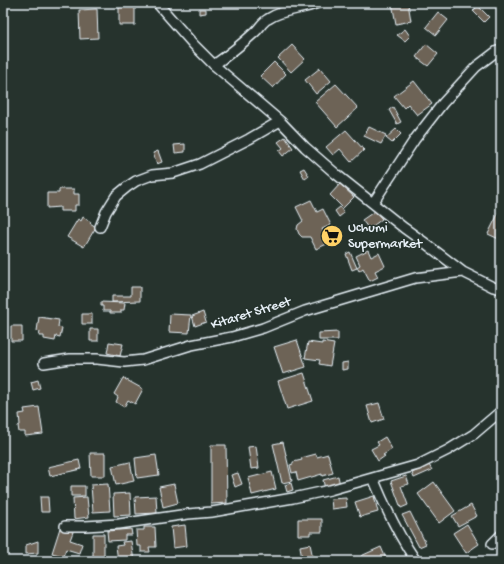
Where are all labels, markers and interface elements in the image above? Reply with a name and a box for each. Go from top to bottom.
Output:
place label: Uchumi Supermarket [348,220,423,253]
supermarket icon: Uchumi Supermarket [319,223,345,249]
street label: Kitaret Street [209,293,294,334]

